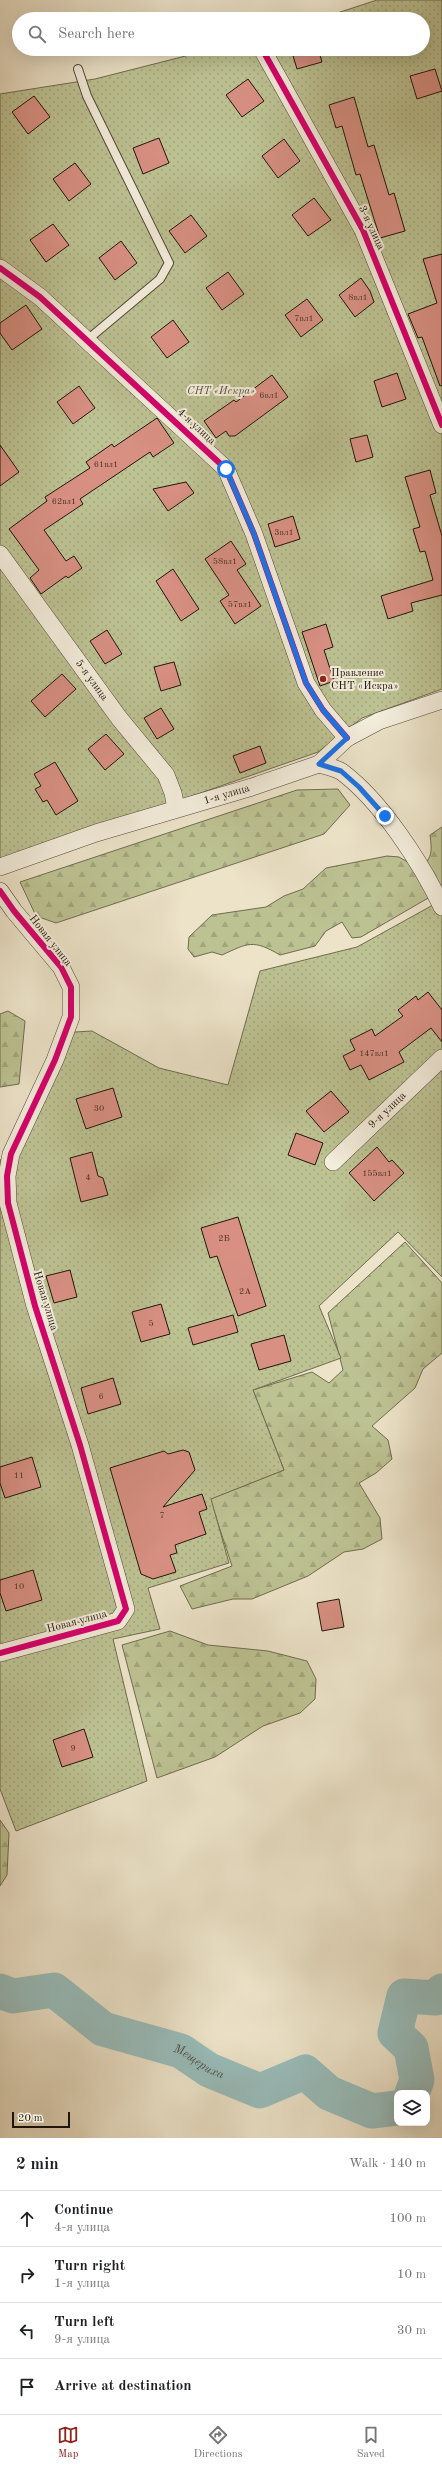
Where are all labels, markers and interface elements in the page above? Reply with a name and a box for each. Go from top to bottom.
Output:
search box [12,12,430,56]
icon: search [26,23,48,45]
text: Search here [58,27,135,42]
street label: 3-я улица [356,204,386,252]
house number: 8вл1 [348,293,368,302]
house number: 7вл1 [294,314,314,323]
park label: СНТ «Искра» [187,386,255,397]
house number: 6вл1 [259,391,279,400]
street label: 4-я улица [175,407,217,448]
house number: 61вл1 [94,460,118,469]
route start [217,460,235,478]
house number: 62вл1 [52,497,76,506]
house number: 3вл1 [274,528,294,537]
house number: 58вл1 [213,557,237,566]
house number: 57вл1 [228,600,252,609]
street label: 5-я улица [73,658,110,703]
place label: Правление СНТ «Искра» [331,668,398,692]
marker: Правление СНТ «Искра» [318,674,328,684]
street label: 1-я улица [202,782,251,806]
route end [376,807,394,825]
street label: Новая улица [27,913,74,969]
house number: 147вл1 [359,1049,389,1058]
street label: 9-я улица [366,1089,409,1131]
house number: 30 [94,1104,104,1113]
house number: 155вл1 [362,1169,392,1178]
house number: 4 [85,1173,91,1182]
house number: 2Б [218,1234,230,1243]
street label: Новая улица [31,1270,59,1333]
house number: 2А [239,1287,251,1296]
house number: 5 [148,1319,154,1328]
house number: 6 [98,1392,104,1401]
house number: 11 [14,1471,24,1480]
house number: 7 [159,1511,165,1520]
house number: 10 [14,1582,24,1591]
street label: Новая улица [46,1609,109,1635]
house number: 9 [70,1744,76,1753]
water label: Мещериха [171,2043,226,2082]
map controls [394,2090,430,2126]
button: layers [394,2090,430,2126]
scale bar [12,2110,70,2129]
text: 20 m [18,2113,43,2124]
text: 2 min [16,2156,59,2173]
text: Walk · 140 m [349,2157,426,2170]
text: Continue [54,2203,113,2218]
icon: ahead [16,2208,38,2230]
text: 100 m [389,2212,426,2225]
text: 4-я улица [54,2221,110,2234]
text: Turn right [54,2259,125,2274]
icon: right [16,2264,38,2286]
text: 10 m [397,2268,426,2281]
text: 1-я улица [54,2277,110,2290]
text: Turn left [54,2315,114,2330]
icon: left [16,2320,38,2342]
text: 30 m [397,2324,426,2337]
text: 9-я улица [54,2333,110,2346]
icon: arrive [16,2376,38,2398]
text: Arrive at destination [54,2379,192,2394]
tab: Map [57,2424,79,2462]
tab: Directions [194,2424,242,2462]
tab: Saved [357,2424,385,2462]

